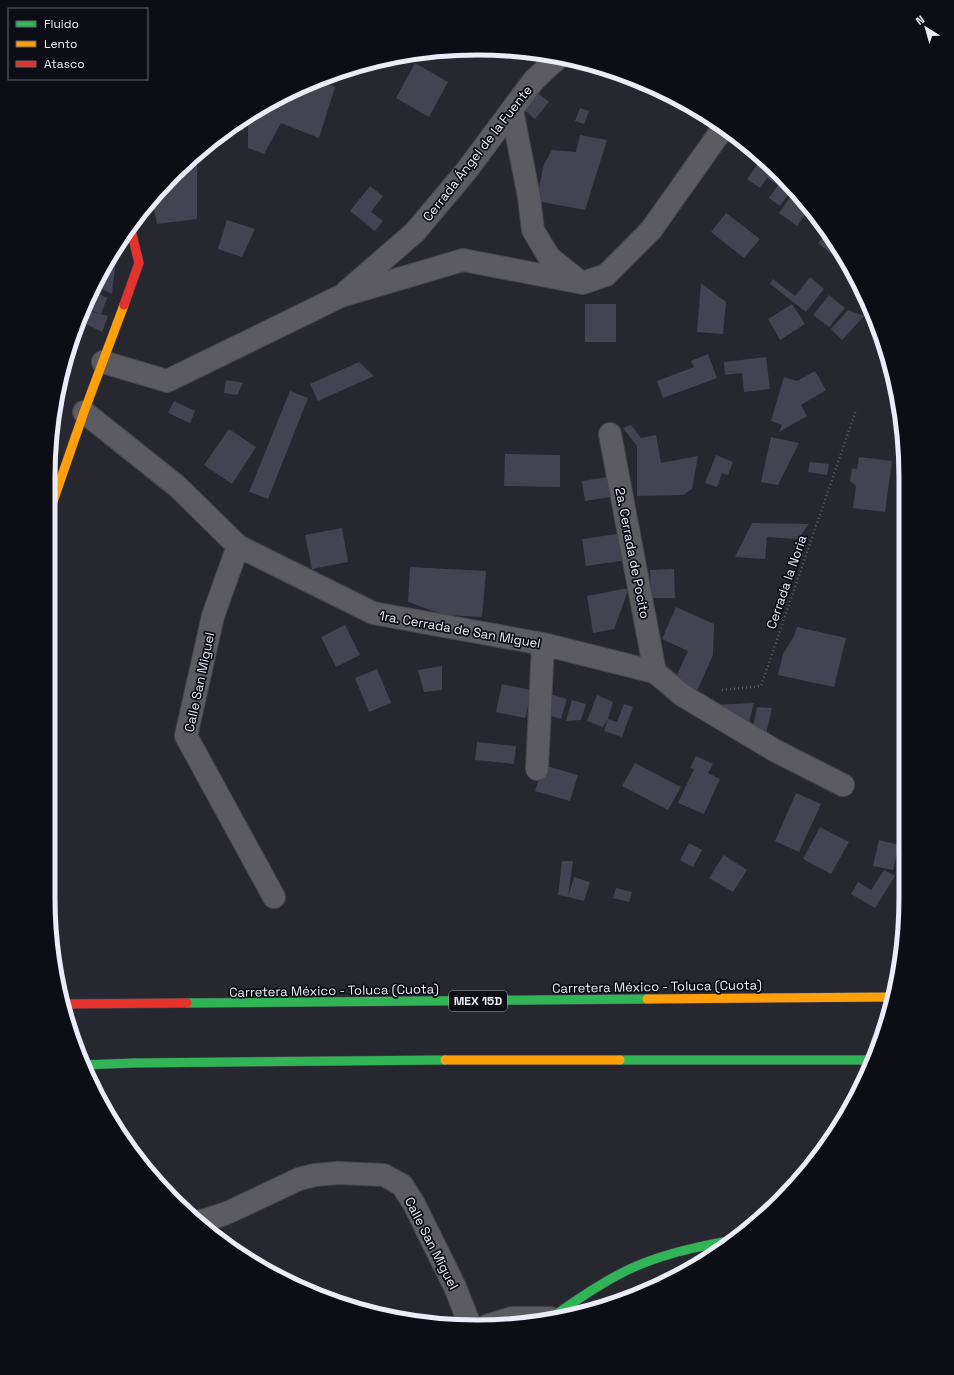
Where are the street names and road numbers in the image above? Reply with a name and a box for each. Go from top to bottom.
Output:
street label: Cerrada Ángel de la Fuente [419,82,536,225]
street label: 2a. Cerrada de Pocito [611,486,654,620]
street label: Cerrada la Noria [762,532,811,631]
street label: 1ra. Cerrada de San Miguel [378,607,542,652]
street label: Calle San Miguel [181,631,218,734]
street label: Carretera México - Toluca (Cuota) [552,976,762,997]
street label: Carretera México - Toluca (Cuota) [229,980,439,1001]
road number: MEX 15D [449,991,507,1011]
street label: Calle San Miguel [401,1194,462,1292]

